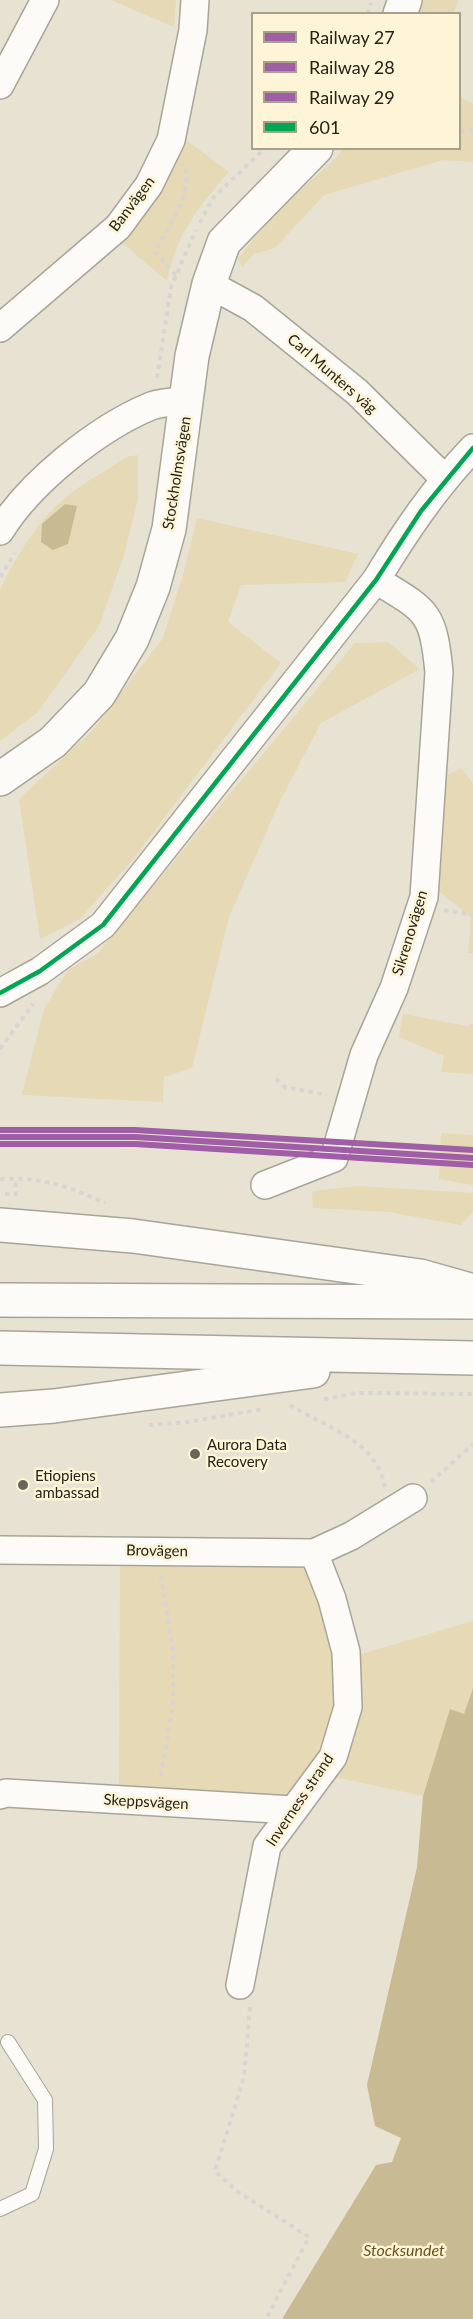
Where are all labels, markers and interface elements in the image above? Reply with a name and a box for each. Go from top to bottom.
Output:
legend [251,12,461,150]
text: Railway 27 [309,26,395,48]
text: Railway 28 [309,56,395,78]
text: Railway 29 [309,86,395,108]
text: 601 [309,116,340,138]
street label: Banvägen [105,173,159,235]
street label: Carl Munters väg [284,330,380,418]
street label: Stockholmsvägen [159,415,195,531]
street label: Sikrenovägen [389,888,431,978]
place label: Aurora Data Recovery [207,1436,287,1471]
marker: Aurora Data Recovery [188,1447,202,1461]
place label: Etiopiens ambassad [35,1467,99,1502]
marker: Etiopiens ambassad [16,1478,30,1492]
street label: Brovägen [126,1541,188,1561]
street label: Inverness strand [262,1750,338,1850]
street label: Skeppsvägen [103,1791,189,1813]
water label: Stocksundet [363,2241,445,2261]

